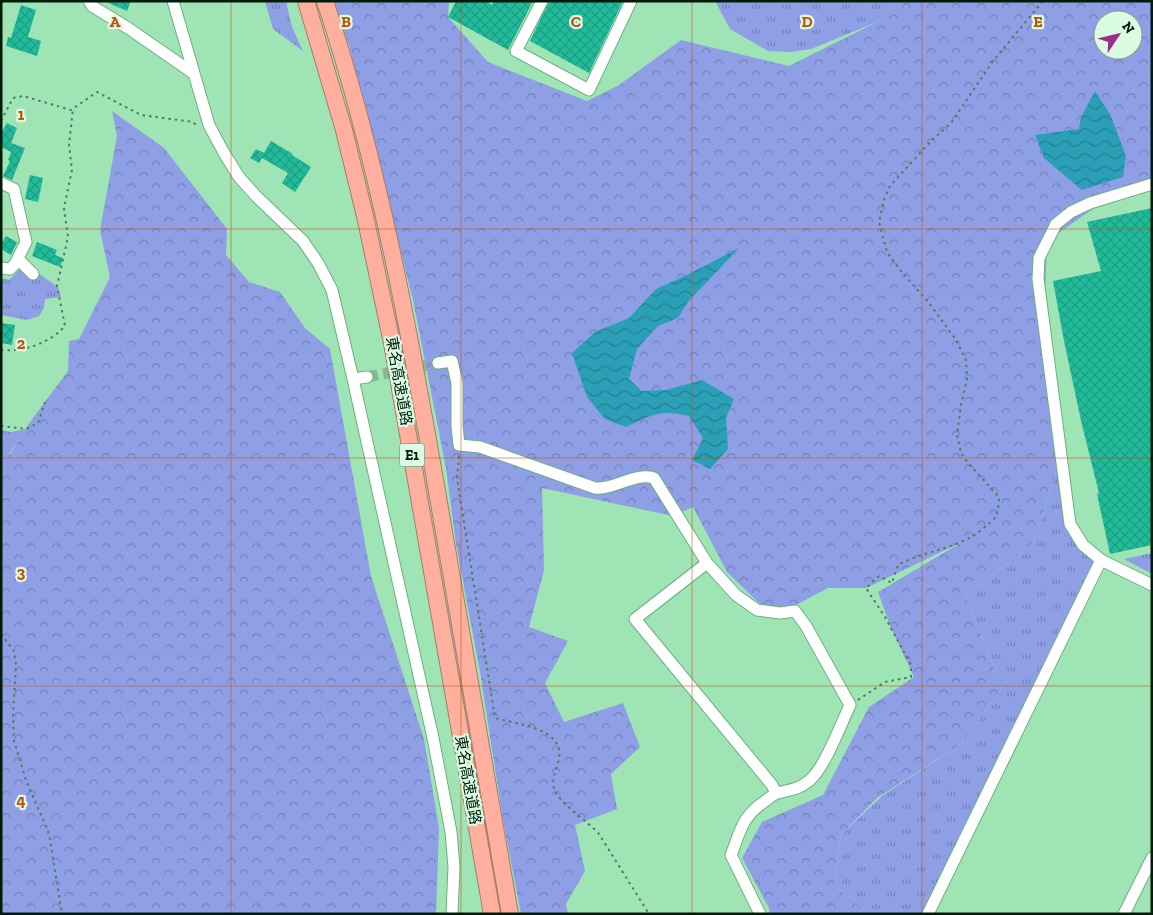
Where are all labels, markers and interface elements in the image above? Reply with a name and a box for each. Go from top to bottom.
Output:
north arrow [1093,10,1143,60]
text: A [110,12,121,31]
text: B [341,12,351,31]
text: C [571,12,581,31]
text: D [801,12,813,31]
text: E [1033,12,1043,31]
text: N [1118,19,1138,37]
text: 1 [18,105,25,124]
text: 2 [17,334,26,353]
street label: 東名高速道路 [382,335,416,427]
road number: E1 [400,444,424,466]
text: 3 [17,563,26,582]
street label: 東名高速道路 [451,734,485,826]
text: 4 [16,791,26,810]

